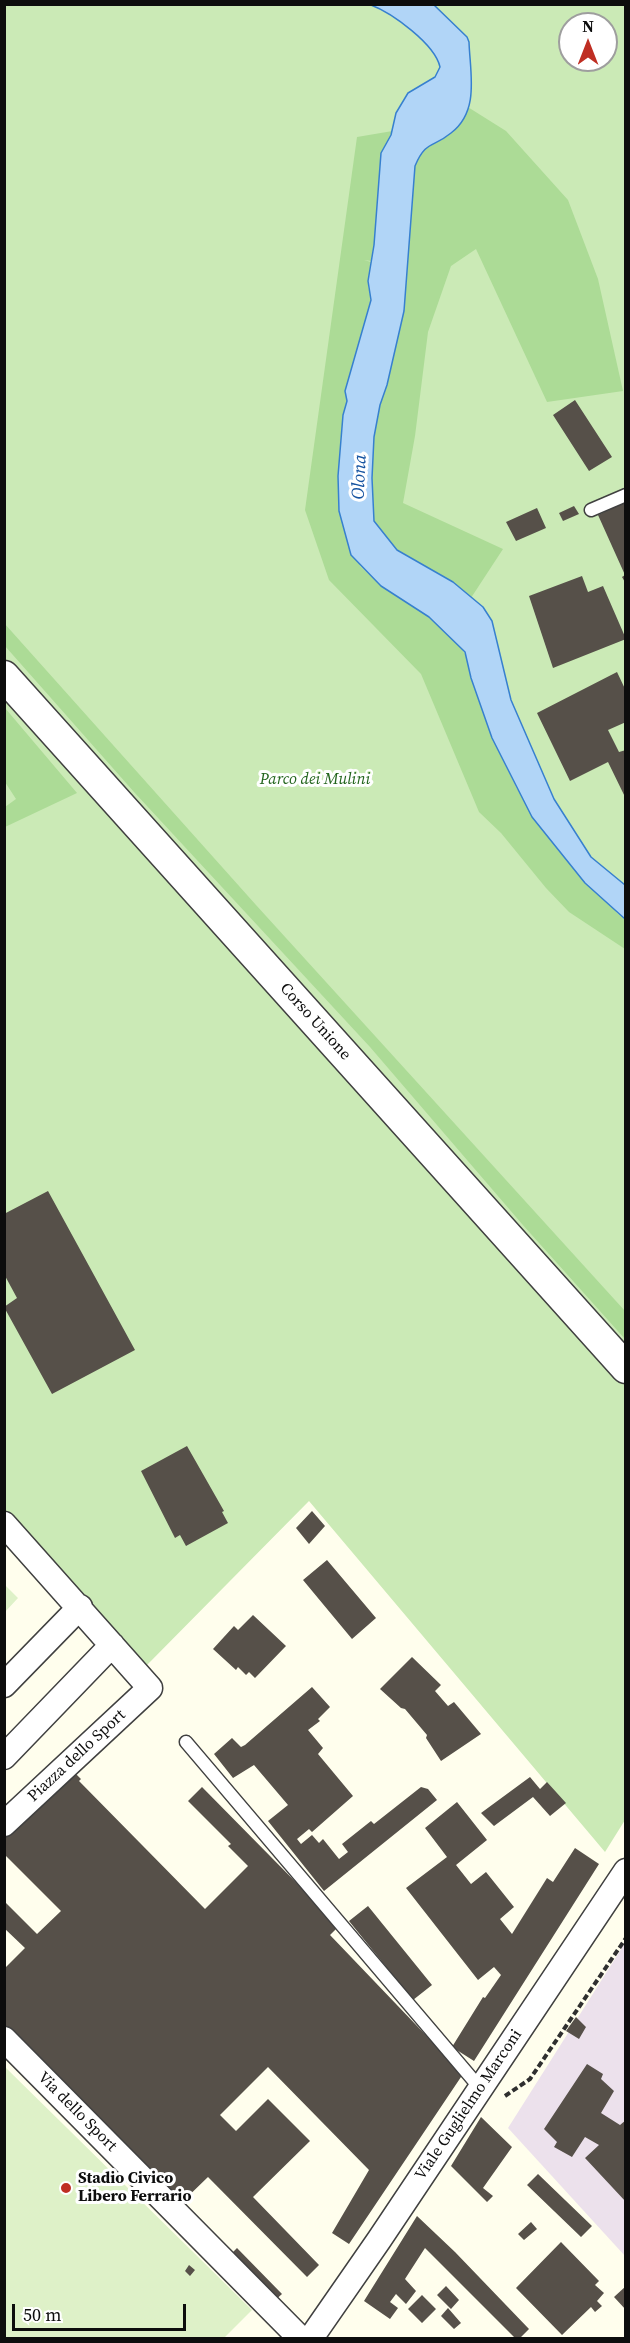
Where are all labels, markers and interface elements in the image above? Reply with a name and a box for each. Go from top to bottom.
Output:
north arrow [558,12,618,72]
text: N [582,15,594,37]
water label: Olona [348,454,372,500]
park label: Parco dei Mulini [260,770,370,790]
street label: Corso Unione [275,979,355,1065]
street label: Piazza dello Sport [24,1706,130,1806]
street label: Viale Guglielmo Marconi [412,2026,526,2184]
street label: Via dello Sport [33,2068,121,2156]
place label: Stadio Civico Libero Ferrario [78,2169,191,2207]
marker: Stadio Civico Libero Ferrario [59,2181,73,2195]
scale bar [15,2292,189,2330]
text: 50 m [23,2302,61,2327]

